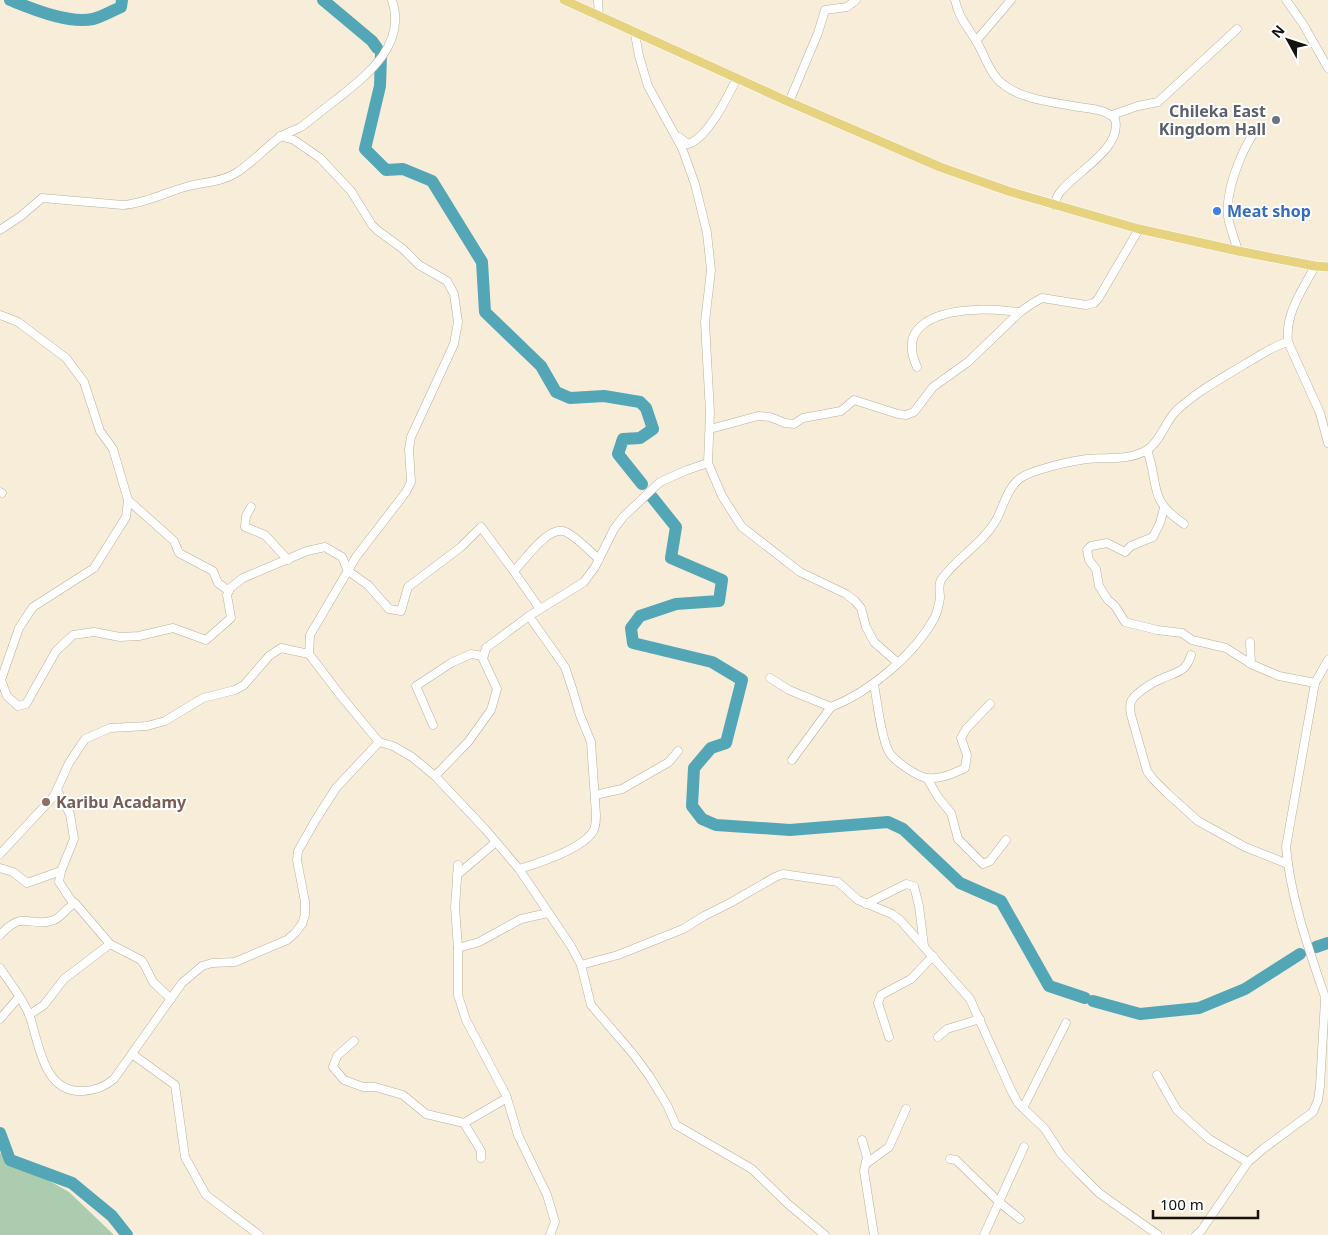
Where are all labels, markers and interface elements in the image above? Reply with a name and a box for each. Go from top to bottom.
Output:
north arrow [1263,15,1313,65]
text: N [1267,21,1289,42]
place label: Chileka East Kingdom Hall [1159,100,1266,140]
marker: Chileka East Kingdom Hall [1270,114,1282,126]
place label: Meat shop [1227,200,1311,222]
marker: Meat shop [1211,205,1223,217]
place label: Karibu Acadamy [56,791,187,813]
marker: Karibu Acadamy [40,796,52,808]
scale bar [1153,1188,1258,1220]
text: 100 m [1160,1194,1204,1214]

